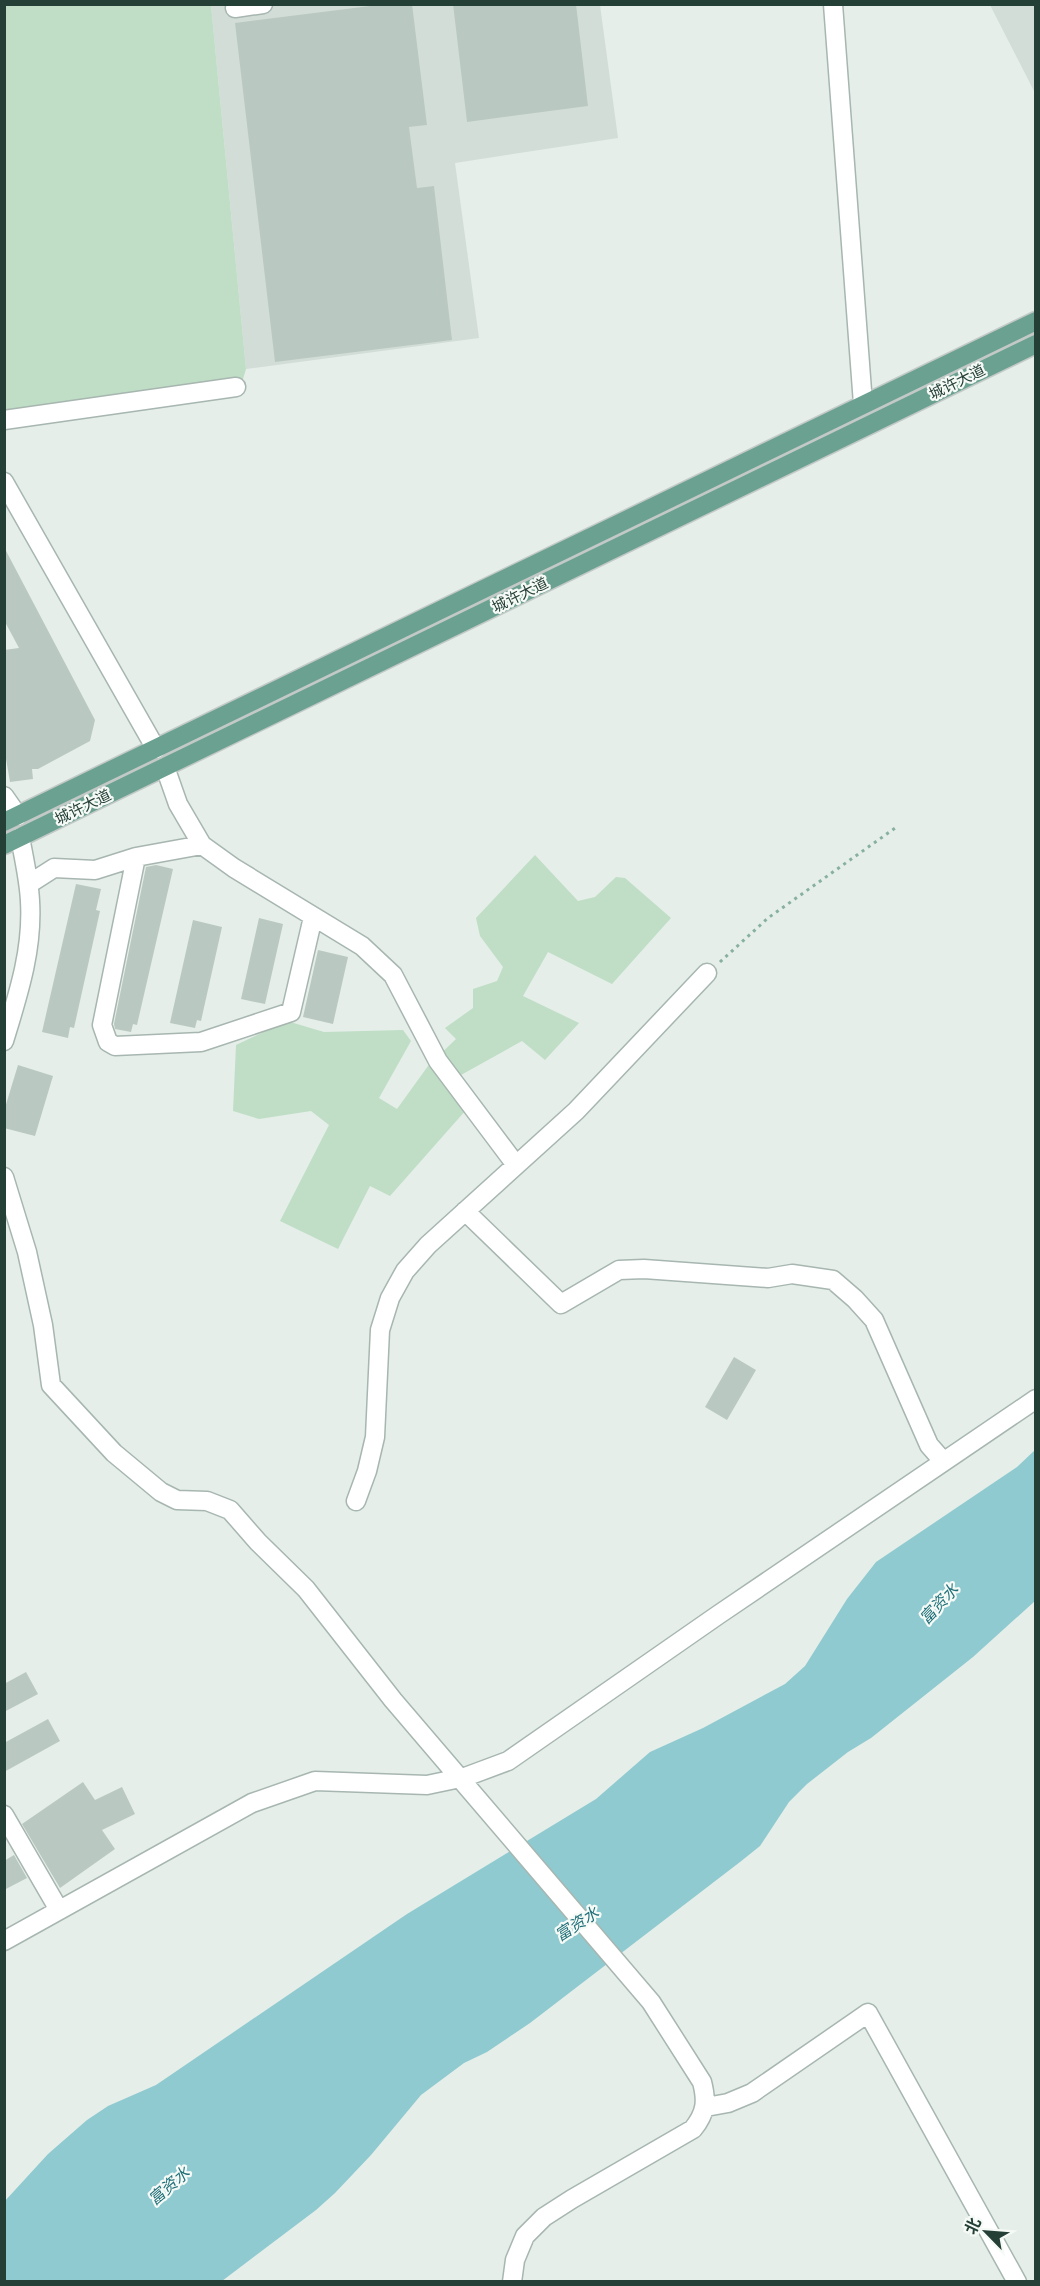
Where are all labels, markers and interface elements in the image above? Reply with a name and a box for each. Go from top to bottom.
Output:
street label: 城许大道 [926,361,988,403]
street label: 城许大道 [489,574,551,616]
street label: 城许大道 [52,786,114,828]
water label: 富资水 [916,1579,963,1628]
water label: 富资水 [552,1902,603,1945]
water label: 富资水 [145,2162,194,2209]
north arrow [956,2202,1016,2262]
text: 北 [961,2215,985,2237]

